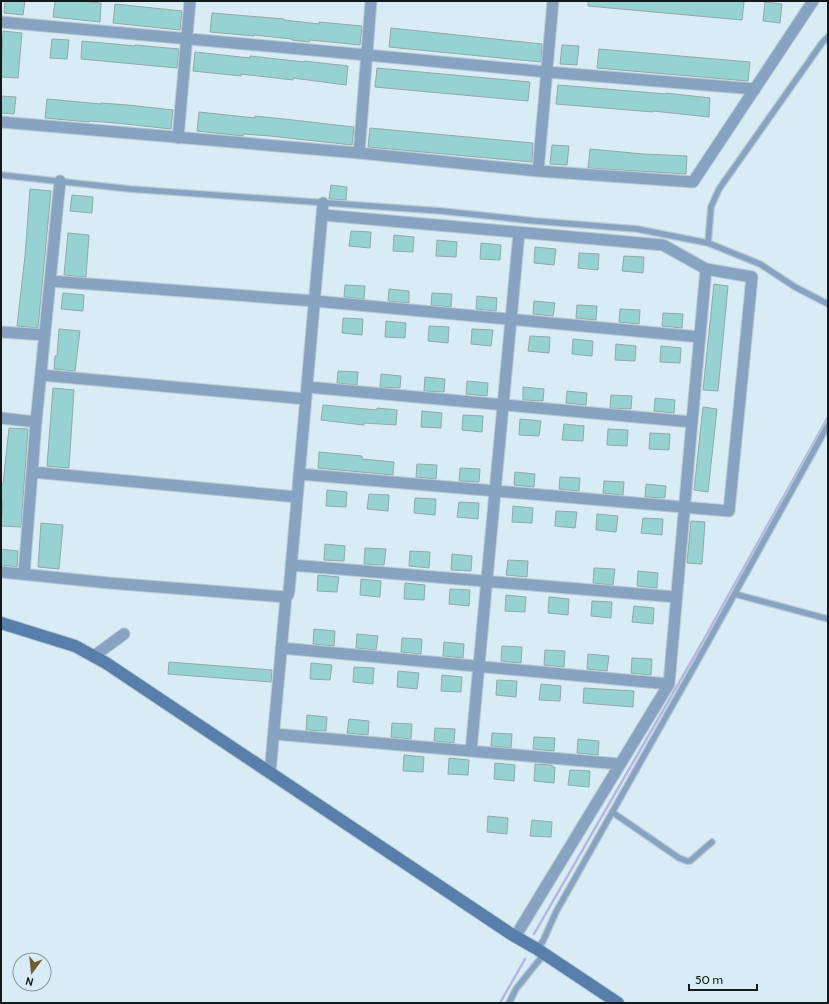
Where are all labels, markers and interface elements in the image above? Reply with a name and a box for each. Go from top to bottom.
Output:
north arrow [12,952,52,992]
scale bar [689,966,757,992]
text: 50 m [695,972,723,987]
text: N [24,974,35,989]

